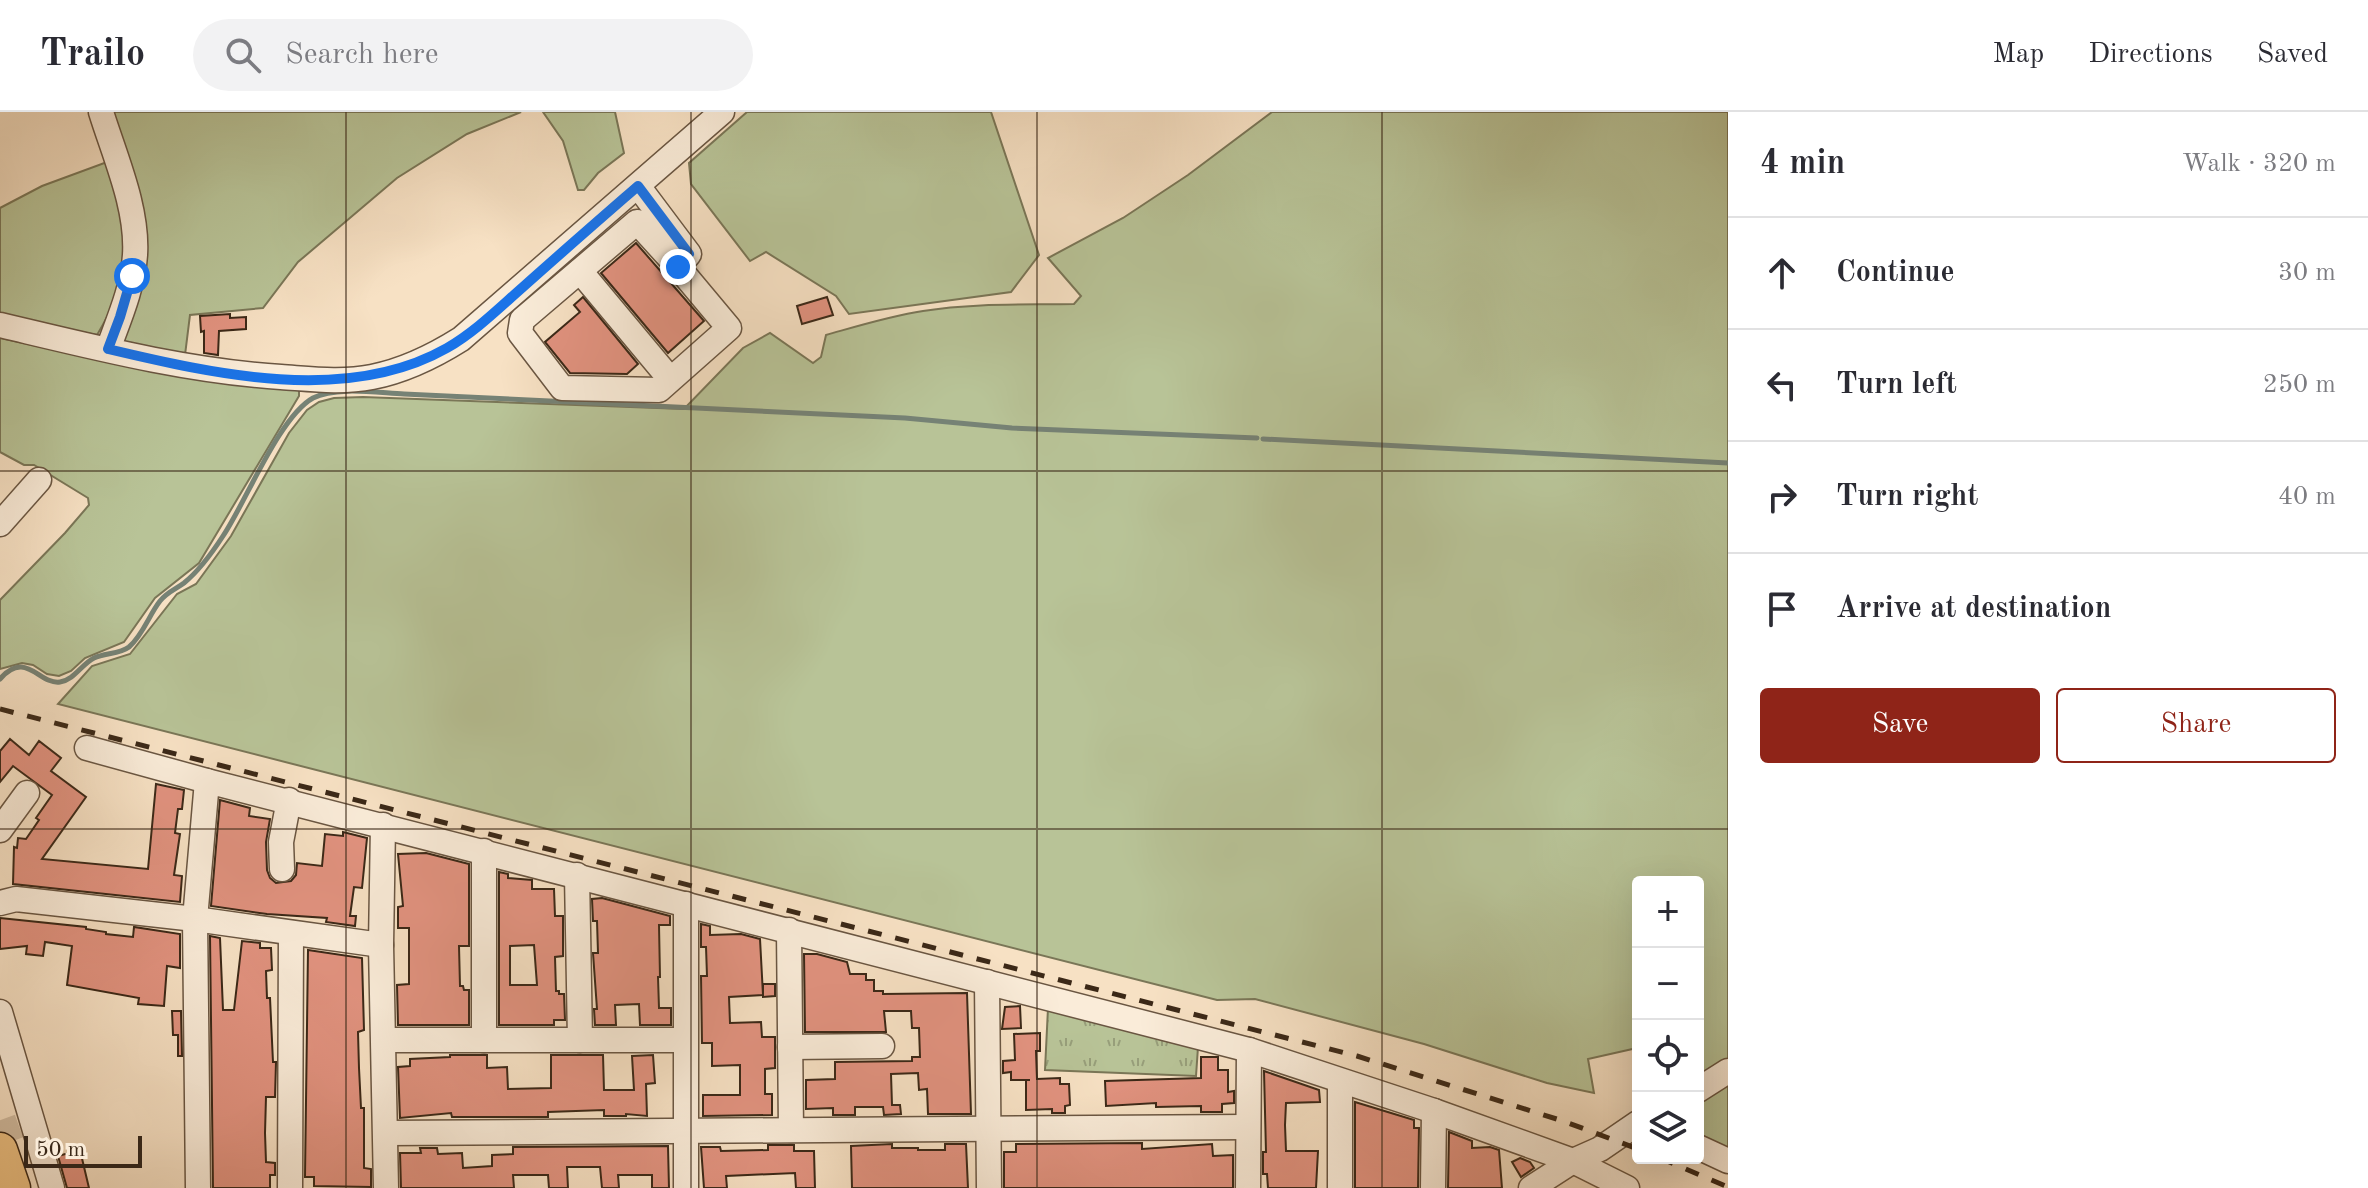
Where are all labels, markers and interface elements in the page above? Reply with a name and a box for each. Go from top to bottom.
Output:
search box [193,19,753,91]
icon: search [221,33,265,77]
text: Trailo [40,36,145,74]
text: Search here [285,40,439,70]
text: Map [1992,41,2044,69]
text: Directions [2088,41,2213,69]
text: Saved [2257,41,2328,69]
text: 4 min [1760,147,1845,181]
text: Walk · 320 m [2182,151,2336,177]
route end [660,249,696,285]
icon: ahead [1760,251,1804,295]
route start [114,258,150,294]
text: Continue [1836,258,1955,288]
text: 30 m [2278,260,2336,286]
icon: left [1760,363,1804,407]
text: Turn left [1836,370,1957,400]
text: 250 m [2263,372,2336,398]
icon: right [1760,475,1804,519]
text: Turn right [1836,482,1978,512]
text: 40 m [2278,484,2336,510]
icon: arrive [1760,587,1804,631]
text: Arrive at destination [1836,594,2111,624]
button: Save [1760,688,2040,763]
button: Share [2056,688,2336,763]
map controls [1632,876,1704,1164]
button: + [1632,876,1704,948]
button: − [1632,948,1704,1020]
button: locate [1632,1020,1704,1092]
button: layers [1632,1092,1704,1164]
scale bar [24,1132,142,1168]
text: 50 m [36,1139,85,1161]

